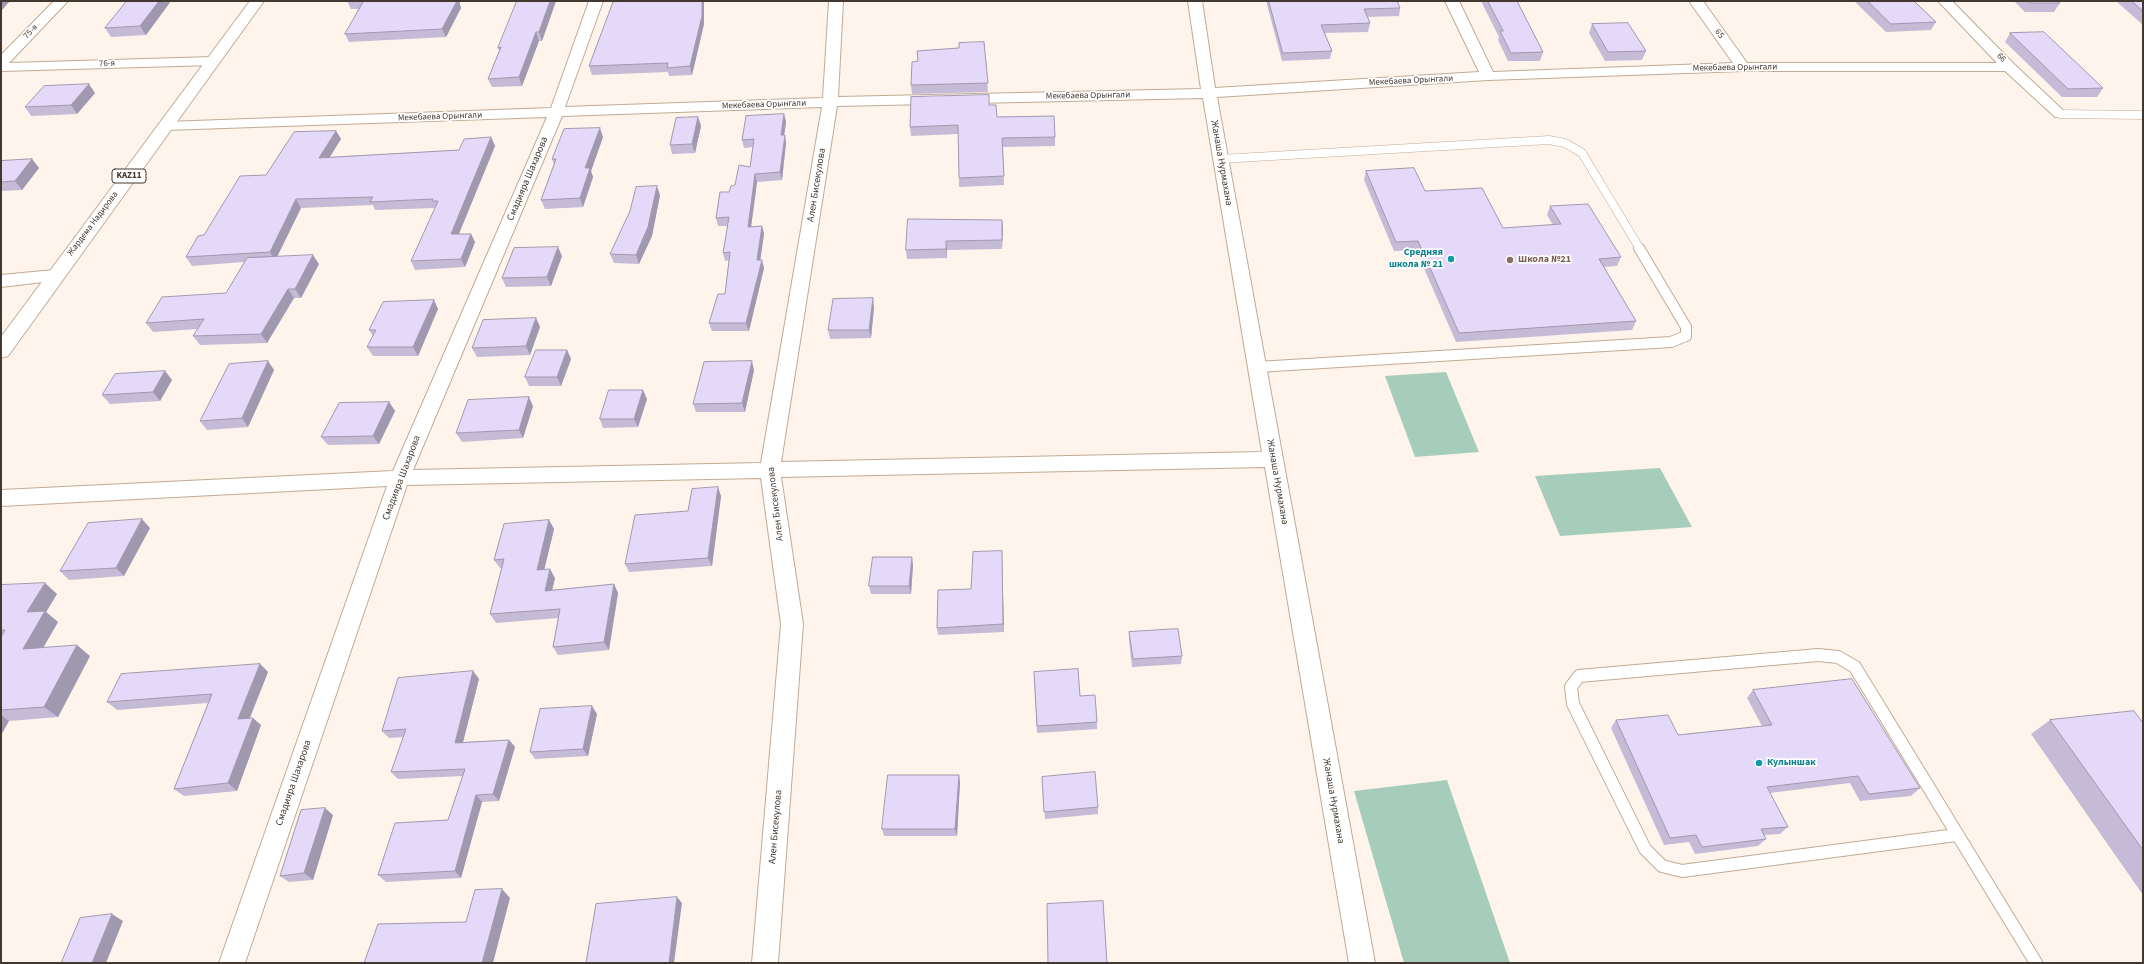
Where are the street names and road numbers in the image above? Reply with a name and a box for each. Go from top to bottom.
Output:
street label: 75-я [21,22,41,42]
street label: 65 [1712,27,1726,41]
street label: 66 [1994,51,2008,65]
street label: 76-я [99,58,115,70]
street label: Мекебаева Орынгали [1693,62,1777,74]
street label: Мекебаева Орынгали [1369,73,1453,89]
street label: Мекебаева Орынгали [1046,90,1130,102]
street label: Мекебаева Орынгали [722,98,806,112]
street label: Мекебаева Орынгали [398,110,482,124]
street label: Жанаша Нурмахана [1208,119,1234,207]
street label: Смадияра Шахарова [505,135,551,223]
street label: Ален Бисекулова [805,147,829,223]
road number: KAZ11 [112,169,146,183]
street label: Жардема Надирова [65,190,121,258]
street label: Смадияра Шахарова [380,434,424,522]
street label: Жанаша Нурмахана [1264,438,1290,526]
street label: Ален Бисекулова [766,466,786,542]
street label: Смадияра Шахарова [274,739,314,827]
street label: Жанаша Нурмахана [1320,757,1346,845]
street label: Ален Бисекулова [767,789,785,865]

